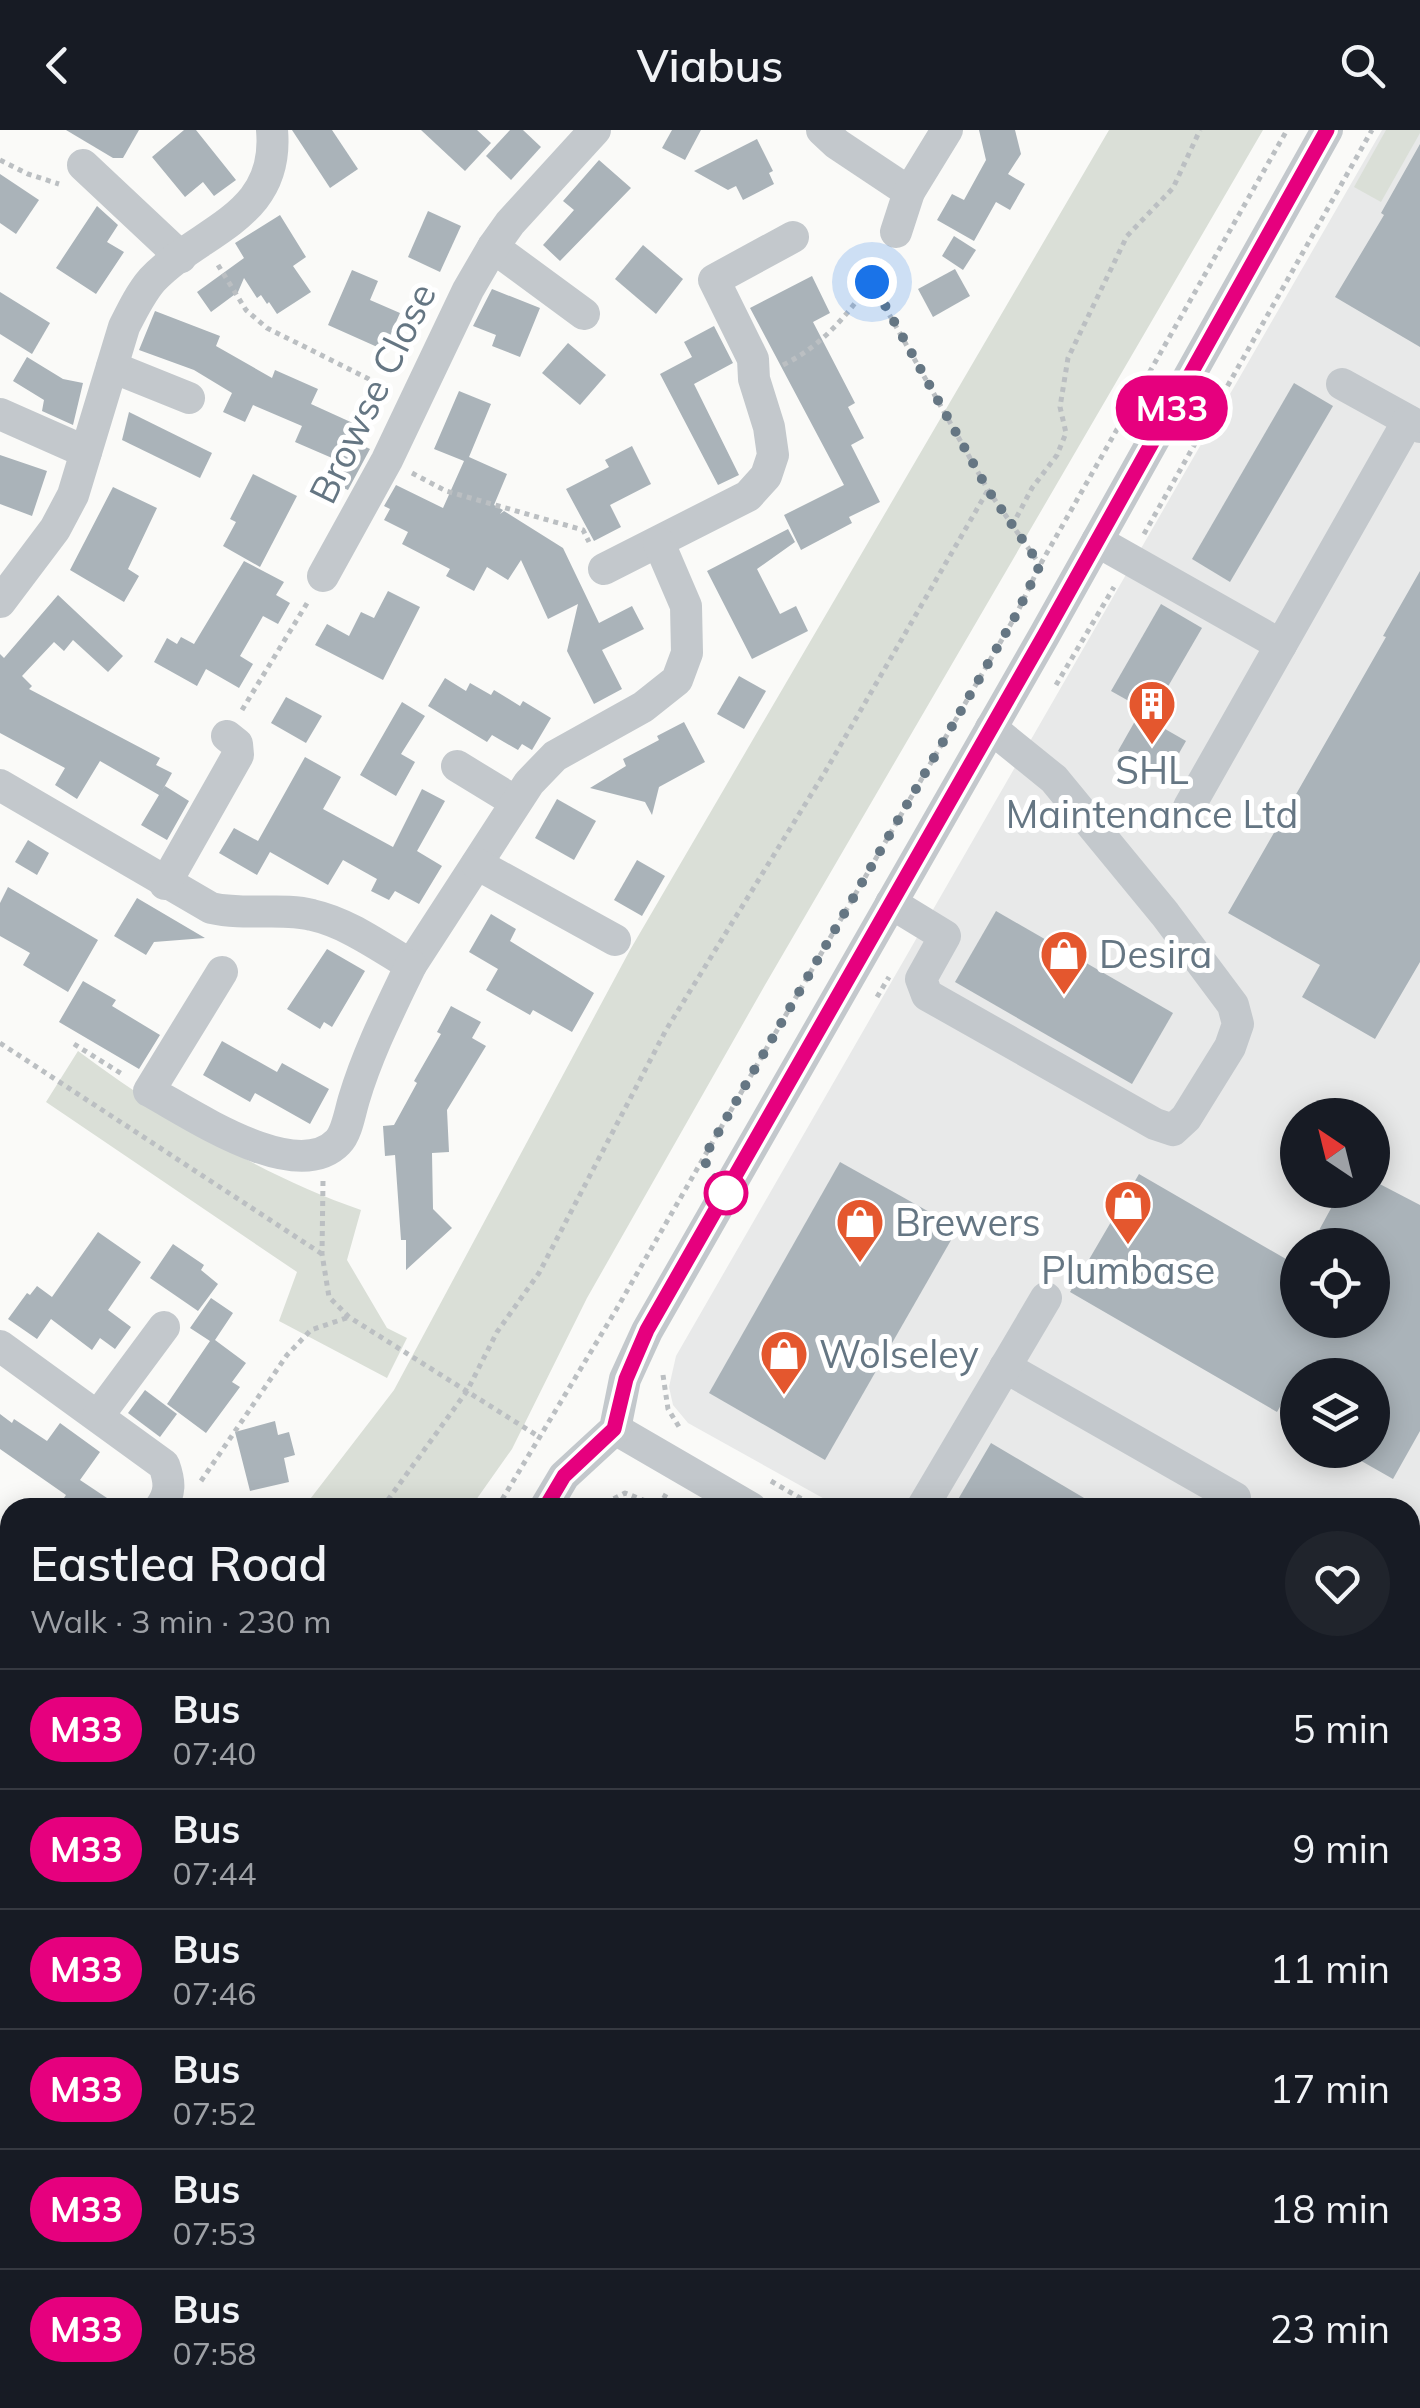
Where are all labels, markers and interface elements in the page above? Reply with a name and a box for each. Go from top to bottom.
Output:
text: Viabus [637,37,783,93]
icon: back [30,38,85,93]
icon: search [1335,38,1390,93]
your location [847,257,897,307]
street label: Browse Close [298,275,446,511]
line badge: M33 [1114,376,1230,440]
text: M33 [1136,386,1208,430]
building icon: SHL Maintenance Ltd [1126,678,1178,746]
place label: SHL Maintenance Ltd [1006,746,1298,838]
shop icon: Desira [1038,928,1090,996]
place label: Desira [1099,930,1212,978]
north arrow [1280,1098,1390,1208]
map controls [1280,1098,1390,1468]
unlabelled marker [705,1172,747,1214]
shop icon: Plumbase [1102,1178,1154,1246]
shop icon: Brewers [834,1196,886,1264]
place label: Brewers [895,1198,1041,1246]
button: locate [1280,1228,1390,1338]
place label: Plumbase [1041,1246,1215,1294]
shop icon: Wolseley [758,1328,810,1396]
place label: Wolseley [819,1330,979,1378]
button: layers [1280,1358,1390,1468]
button: heart [1285,1531,1390,1636]
text: Eastlea Road [30,1533,328,1593]
text: Walk · 3 min · 230 m [30,1601,331,1641]
text: Bus [172,1685,240,1733]
text: 5 min [1293,1705,1390,1753]
text: M33 [50,1707,122,1751]
text: 07:40 [172,1733,257,1773]
text: Bus [172,1805,240,1853]
text: 9 min [1293,1825,1390,1873]
text: M33 [50,1827,122,1871]
text: 07:44 [172,1853,257,1893]
text: Bus [172,1925,240,1973]
text: 11 min [1270,1945,1390,1993]
text: M33 [50,1947,122,1991]
text: 07:46 [172,1973,257,2013]
text: Bus [172,2045,240,2093]
text: 17 min [1270,2065,1390,2113]
text: M33 [50,2067,122,2111]
text: 07:52 [172,2093,257,2133]
text: Bus [172,2165,240,2213]
text: 18 min [1270,2185,1390,2233]
text: M33 [50,2187,122,2231]
text: 07:53 [172,2213,257,2253]
text: Bus [172,2285,240,2333]
text: 23 min [1270,2305,1390,2353]
text: M33 [50,2307,122,2351]
text: 07:58 [172,2333,257,2373]

